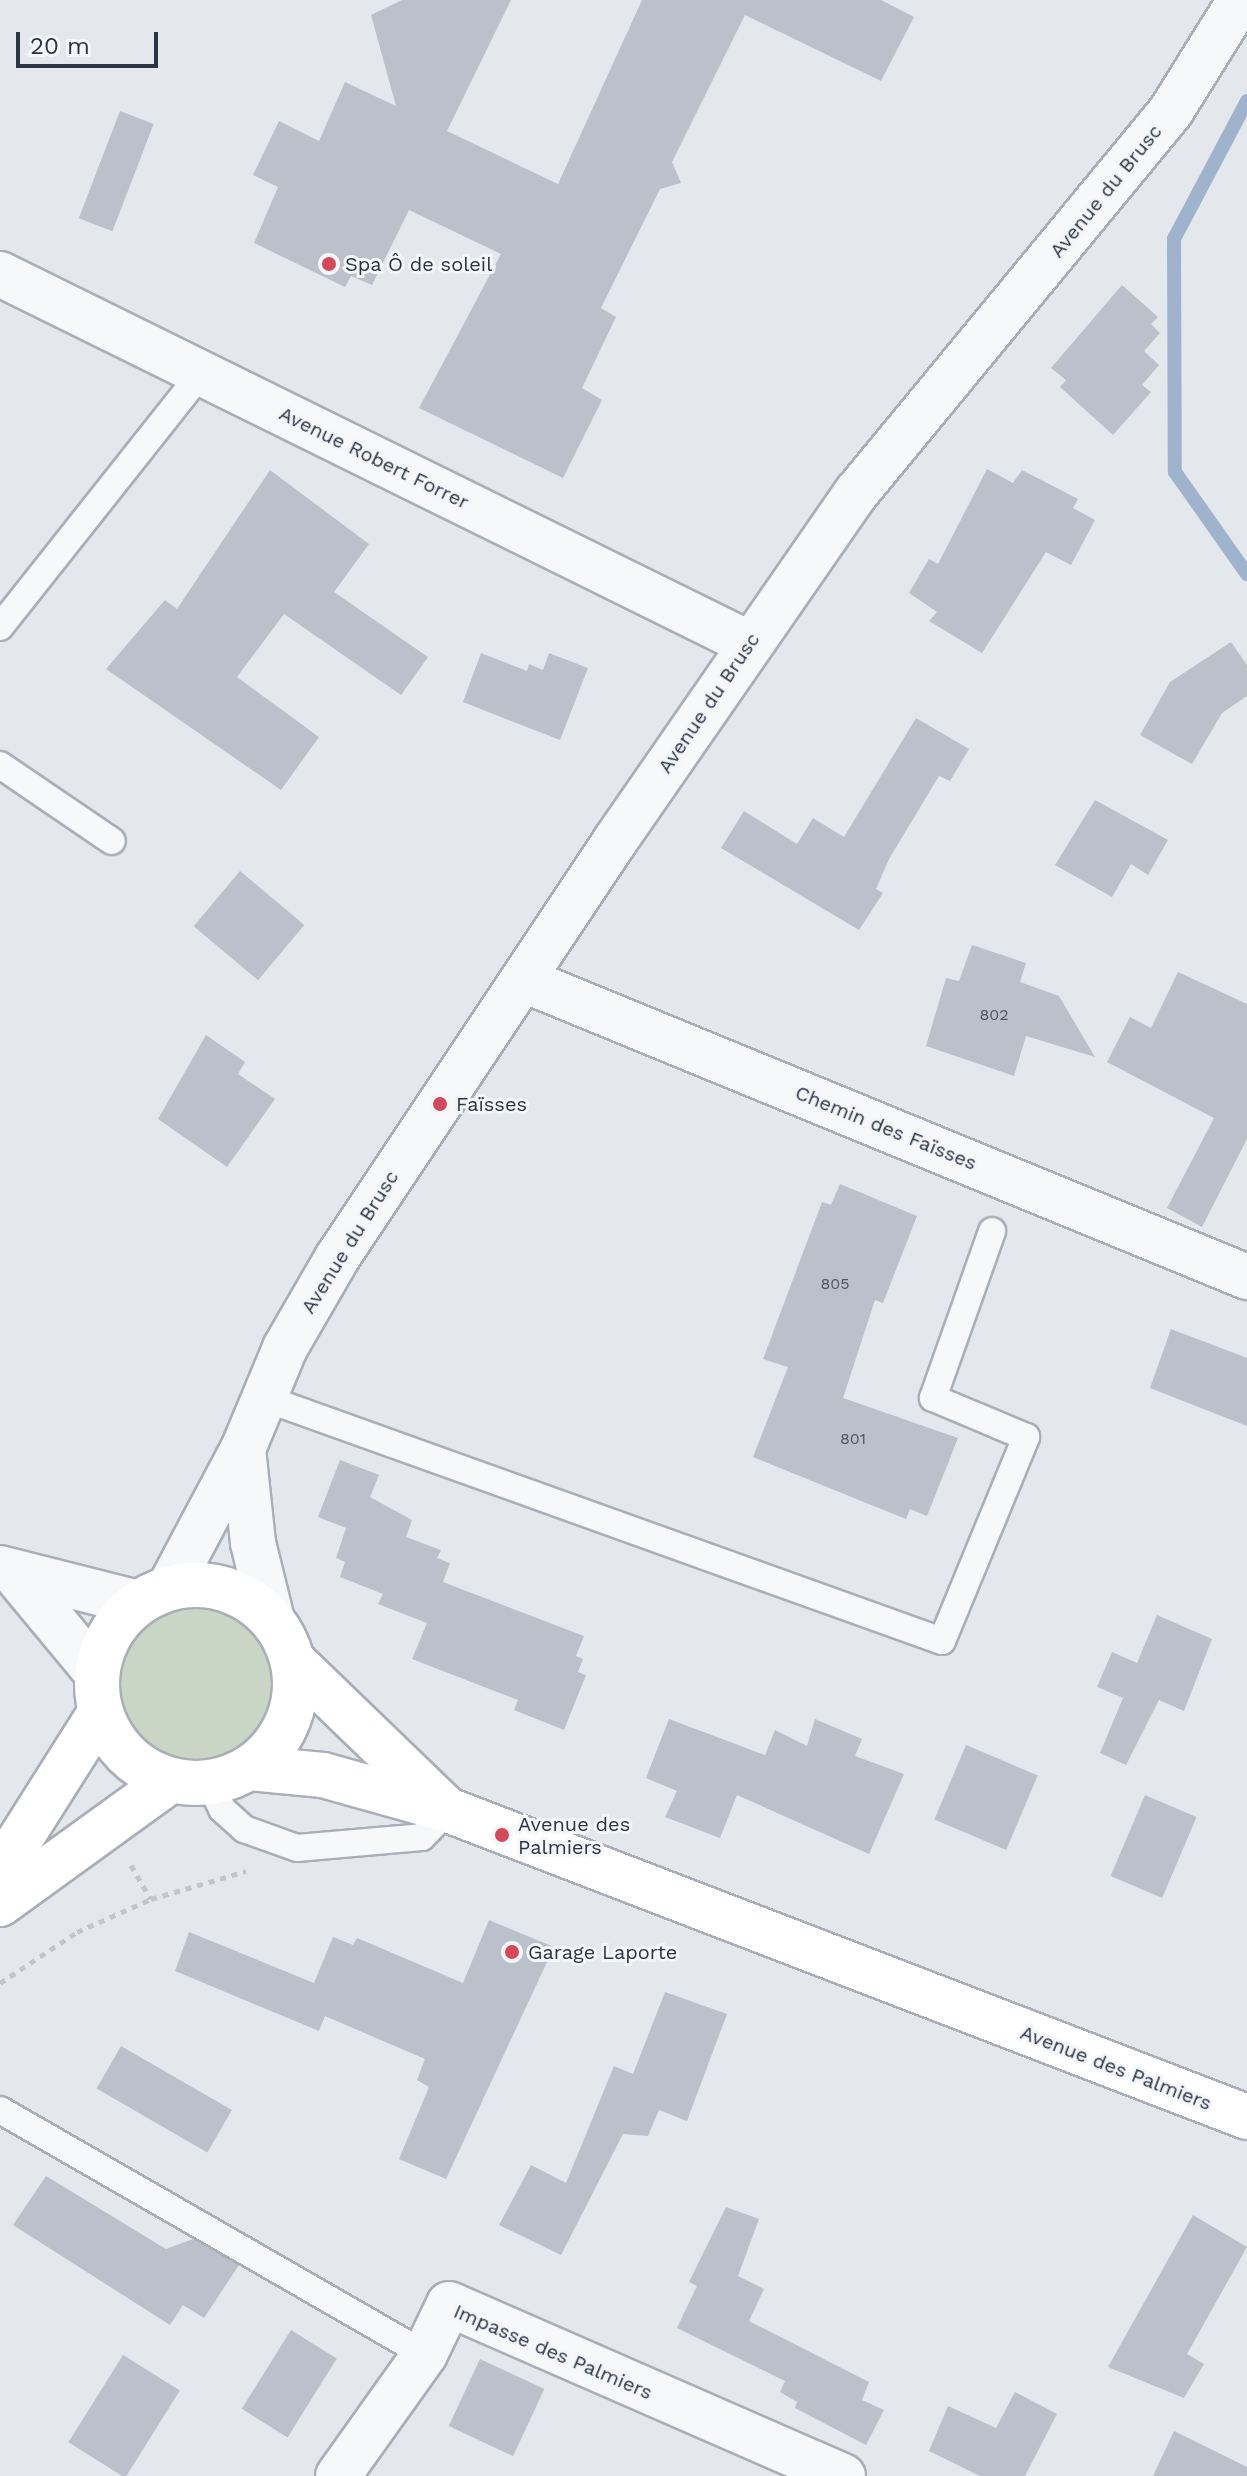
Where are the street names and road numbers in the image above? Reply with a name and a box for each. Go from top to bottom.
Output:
street label: Avenue du Brusc [1045,120,1167,262]
street label: Avenue Robert Forrer [275,402,473,514]
street label: Avenue du Brusc [653,628,765,778]
street label: Chemin des Faïsses [792,1081,980,1175]
street label: Avenue du Brusc [296,1166,404,1318]
street label: Avenue des Palmiers [1017,2020,1215,2116]
street label: Impasse des Palmiers [450,2299,656,2405]

